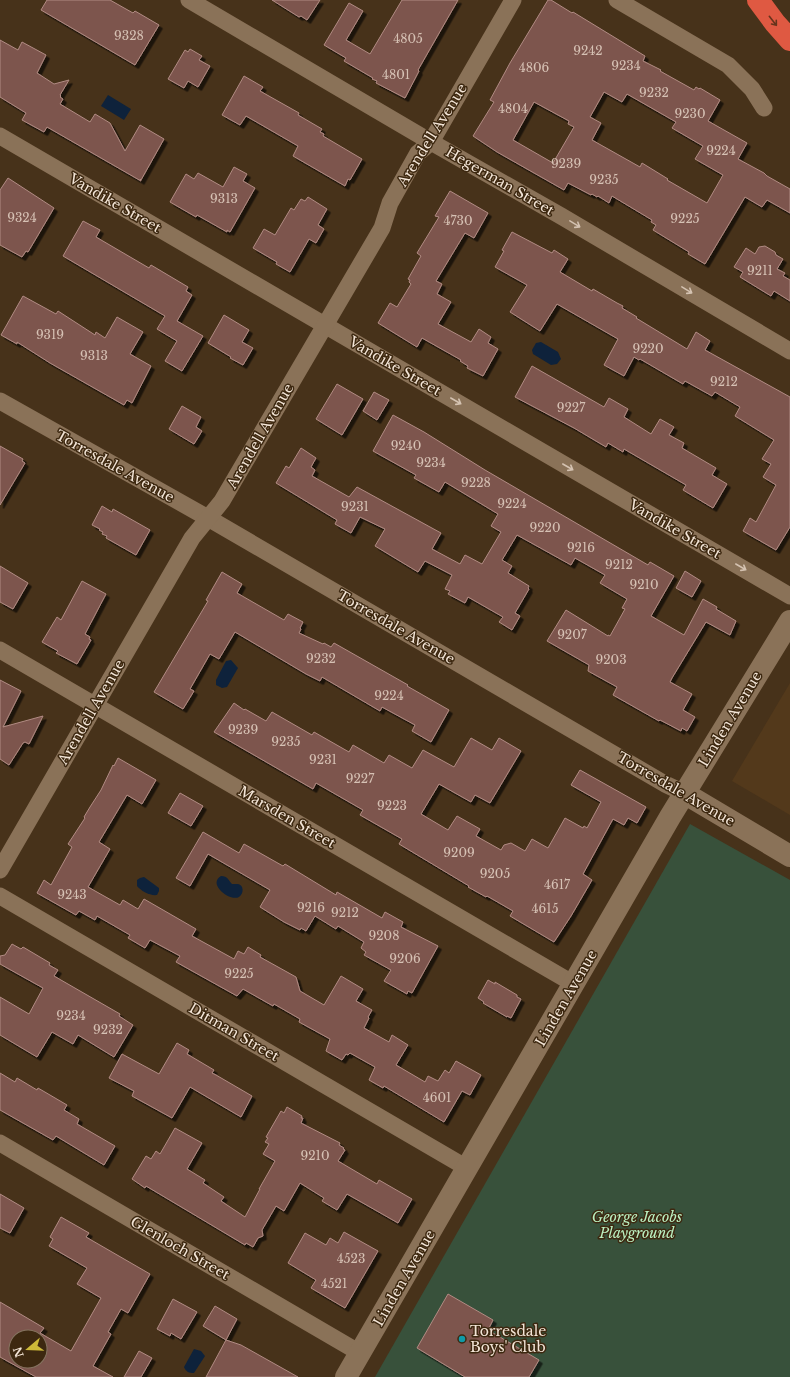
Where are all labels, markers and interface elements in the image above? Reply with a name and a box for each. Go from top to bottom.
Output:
one-way arrow [769,15,778,26]
house number: 9328 [114,28,144,43]
house number: 4805 [393,31,423,46]
house number: 9242 [573,43,603,58]
house number: 9234 [611,58,641,73]
house number: 4806 [519,60,550,75]
house number: 4801 [382,67,410,82]
street label: Arendell Avenue [392,80,471,191]
house number: 9232 [639,85,669,100]
house number: 4804 [498,101,528,116]
house number: 9230 [674,106,706,121]
street label: Hegerman Street [443,143,558,220]
house number: 9224 [706,143,736,158]
house number: 9239 [551,156,581,171]
street label: Vandike Street [65,169,165,237]
house number: 9235 [589,172,619,187]
house number: 9313 [210,191,238,206]
house number: 9324 [7,210,37,225]
house number: 9225 [670,211,700,226]
house number: 4730 [443,213,473,228]
one-way arrow [569,220,581,228]
house number: 9211 [747,263,773,278]
one-way arrow [681,286,693,294]
house number: 9319 [36,327,64,342]
street label: Vandike Street [345,332,445,400]
house number: 9220 [632,341,664,356]
house number: 9313 [80,348,108,363]
house number: 9212 [710,374,738,389]
street label: Arendell Avenue [222,380,297,493]
one-way arrow [450,398,462,406]
house number: 9227 [557,400,586,415]
street label: Torresdale Avenue [52,426,178,506]
house number: 9240 [391,438,421,453]
house number: 9234 [416,455,446,470]
one-way arrow [562,463,574,471]
house number: 9228 [461,475,491,490]
street label: Vandike Street [625,495,725,563]
house number: 9224 [497,496,527,511]
house number: 9231 [341,499,369,514]
house number: 9220 [529,520,561,535]
house number: 9216 [567,540,595,555]
house number: 9212 [605,557,633,572]
one-way arrow [735,564,747,572]
house number: 9210 [629,577,659,592]
street label: Torresdale Avenue [334,586,458,668]
house number: 9207 [557,627,588,642]
house number: 9232 [306,651,336,666]
house number: 9203 [595,652,627,667]
street label: Arendell Avenue [53,656,128,769]
street label: Linden Avenue [694,668,766,770]
house number: 9224 [374,688,404,703]
house number: 9239 [228,722,258,737]
house number: 9235 [271,734,301,749]
street label: Torresdale Avenue [614,748,738,830]
house number: 9231 [309,752,337,767]
house number: 9227 [346,771,375,786]
street label: Marsden Street [235,782,339,852]
house number: 9223 [377,798,407,813]
house number: 9209 [443,845,475,860]
house number: 9205 [480,866,510,881]
house number: 4617 [544,877,571,892]
house number: 9243 [57,887,87,902]
house number: 9216 [297,900,325,915]
house number: 4615 [532,901,559,916]
house number: 9212 [331,905,359,920]
house number: 9208 [369,928,399,943]
street label: Linden Avenue [531,947,601,1049]
house number: 9206 [389,951,421,966]
house number: 9225 [224,966,254,981]
street label: Ditman Street [186,999,283,1065]
house number: 9234 [56,1008,86,1023]
house number: 9232 [93,1022,123,1037]
house number: 4601 [423,1090,451,1105]
house number: 9210 [300,1148,330,1163]
park label: George Jacobs Playground [592,1208,682,1242]
street label: Glenloch Street [127,1212,233,1284]
street label: Linden Avenue [369,1227,439,1329]
house number: 4523 [337,1251,365,1266]
house number: 4521 [321,1276,347,1291]
place label: Torresdale Boys' Club [470,1322,546,1356]
north arrow [8,1329,48,1369]
marker: Torresdale Boys' Club [457,1334,467,1344]
text: N [10,1344,27,1359]

